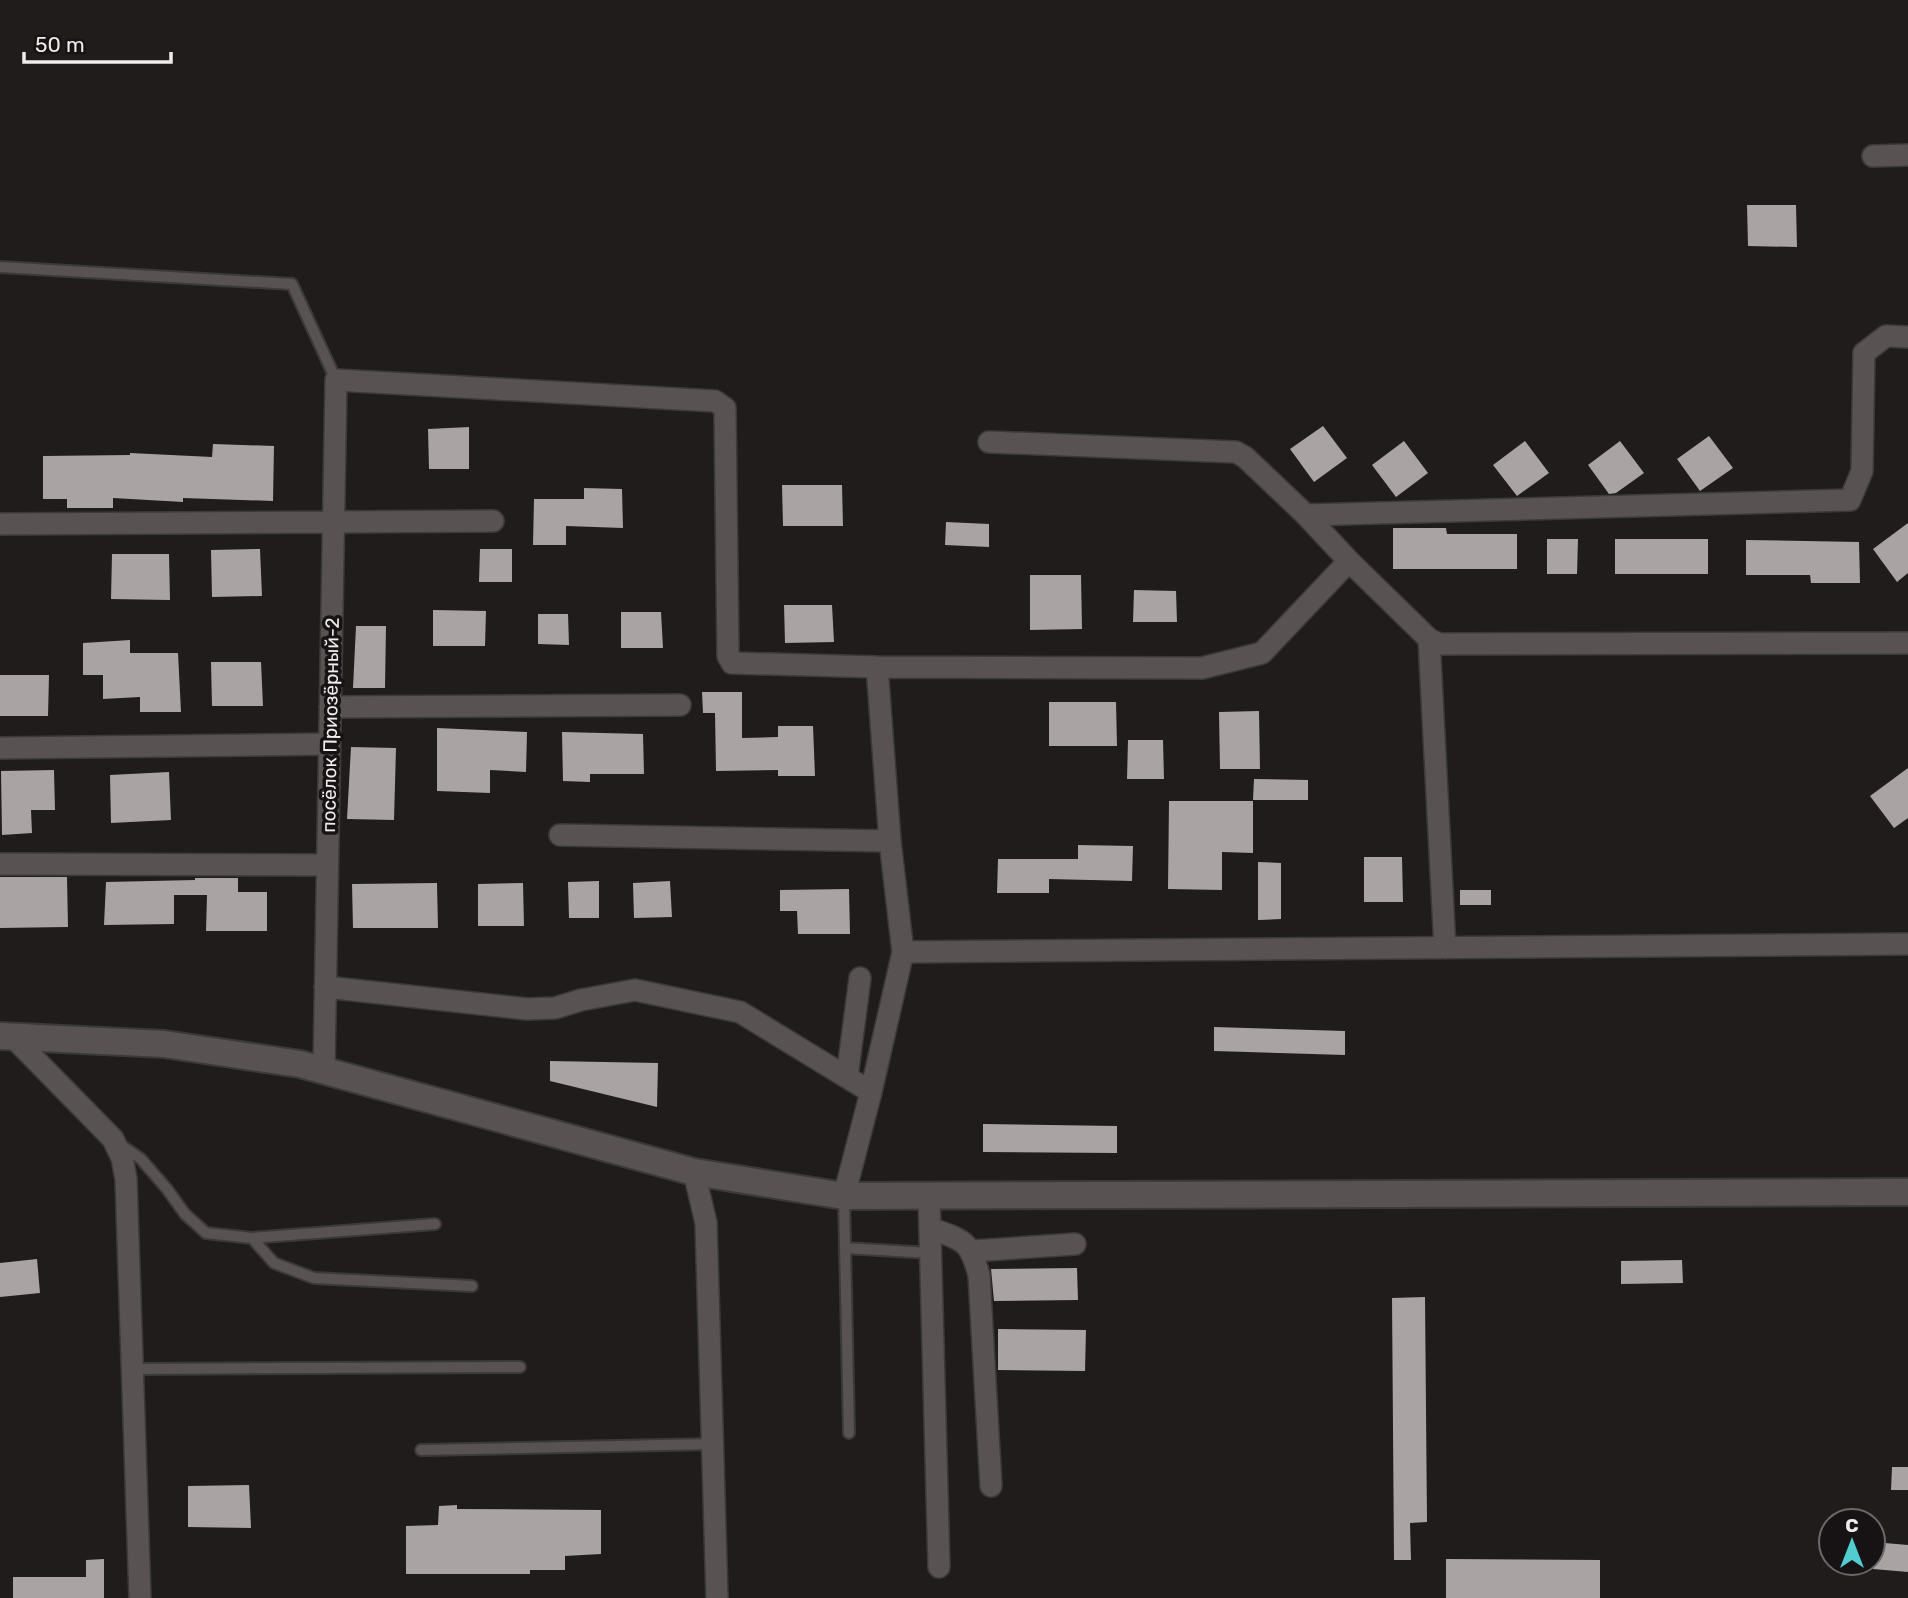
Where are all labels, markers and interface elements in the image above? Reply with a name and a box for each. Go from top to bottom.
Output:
scale bar [24,21,172,65]
text: 50 m [35,32,85,57]
street label: посёлок Приозёрный-2 [317,617,344,833]
north arrow [1817,1507,1887,1577]
text: С [1845,1514,1859,1537]

